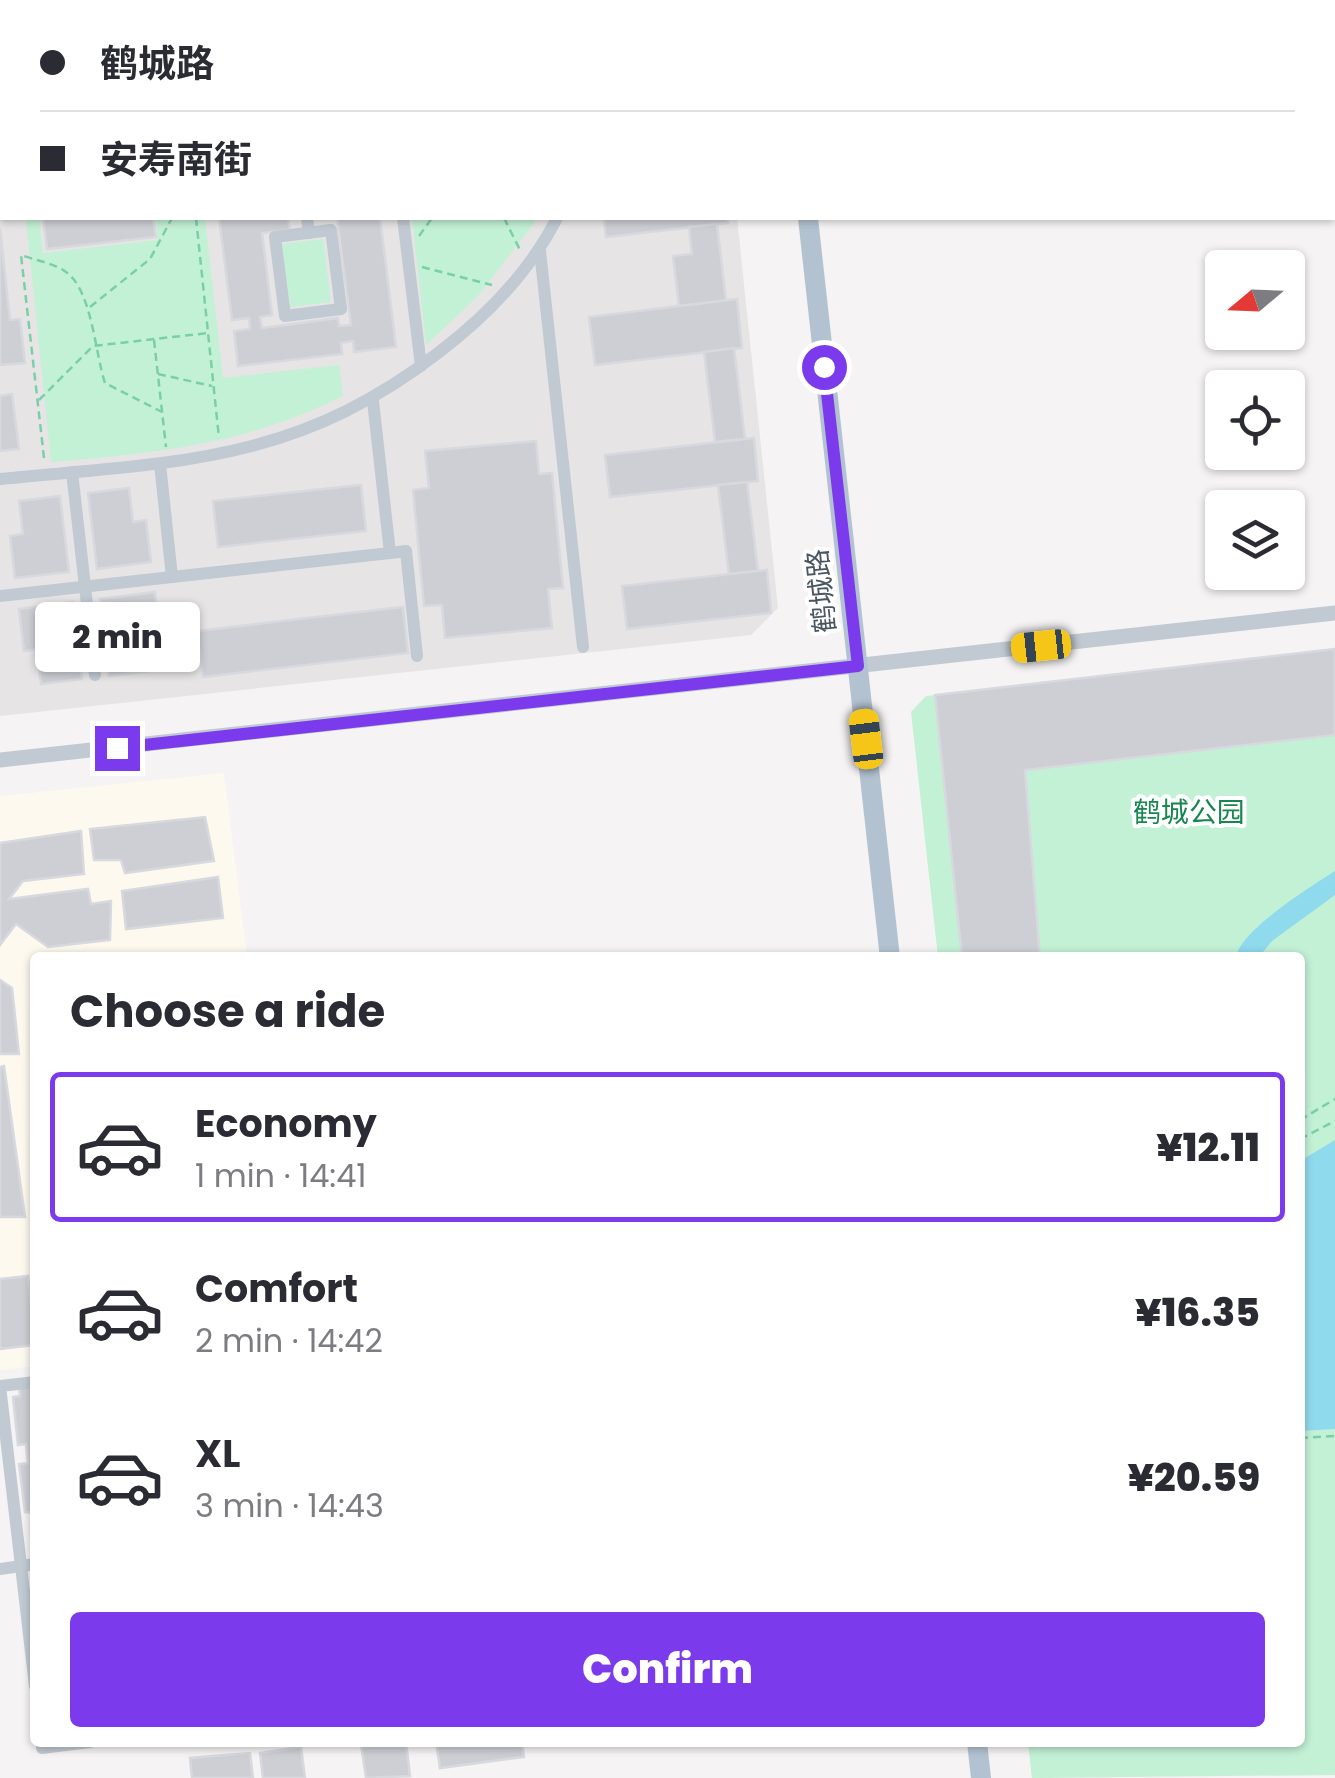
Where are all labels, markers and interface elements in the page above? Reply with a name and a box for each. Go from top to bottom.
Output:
text: 鹤城路 [100,37,214,90]
text: 安寿南街 [100,133,252,186]
north arrow [1205,250,1305,350]
map controls [1205,250,1305,590]
route start [802,345,847,390]
button: locate [1205,370,1305,470]
button: layers [1205,490,1305,590]
street label: 鹤城路 [798,547,845,635]
callout: 2 min [34,603,200,673]
text: 2 min [72,614,163,659]
car [1010,628,1072,664]
car [847,707,885,771]
route end [95,726,140,771]
park label: 鹤城公园 [1133,793,1245,832]
text: Choose a ride [70,980,385,1043]
text: Economy [195,1097,377,1150]
icon: car [75,1102,165,1192]
text: ¥12.11 [1156,1121,1260,1174]
text: 1 min · 14:41 [195,1153,367,1198]
text: Comfort [195,1262,358,1315]
icon: car [75,1267,165,1357]
text: ¥16.35 [1135,1286,1260,1339]
text: 2 min · 14:42 [195,1318,383,1363]
text: XL [195,1427,240,1480]
icon: car [75,1432,165,1522]
text: ¥20.59 [1127,1451,1260,1504]
text: 3 min · 14:43 [195,1483,384,1528]
button: Confirm [70,1612,1265,1727]

